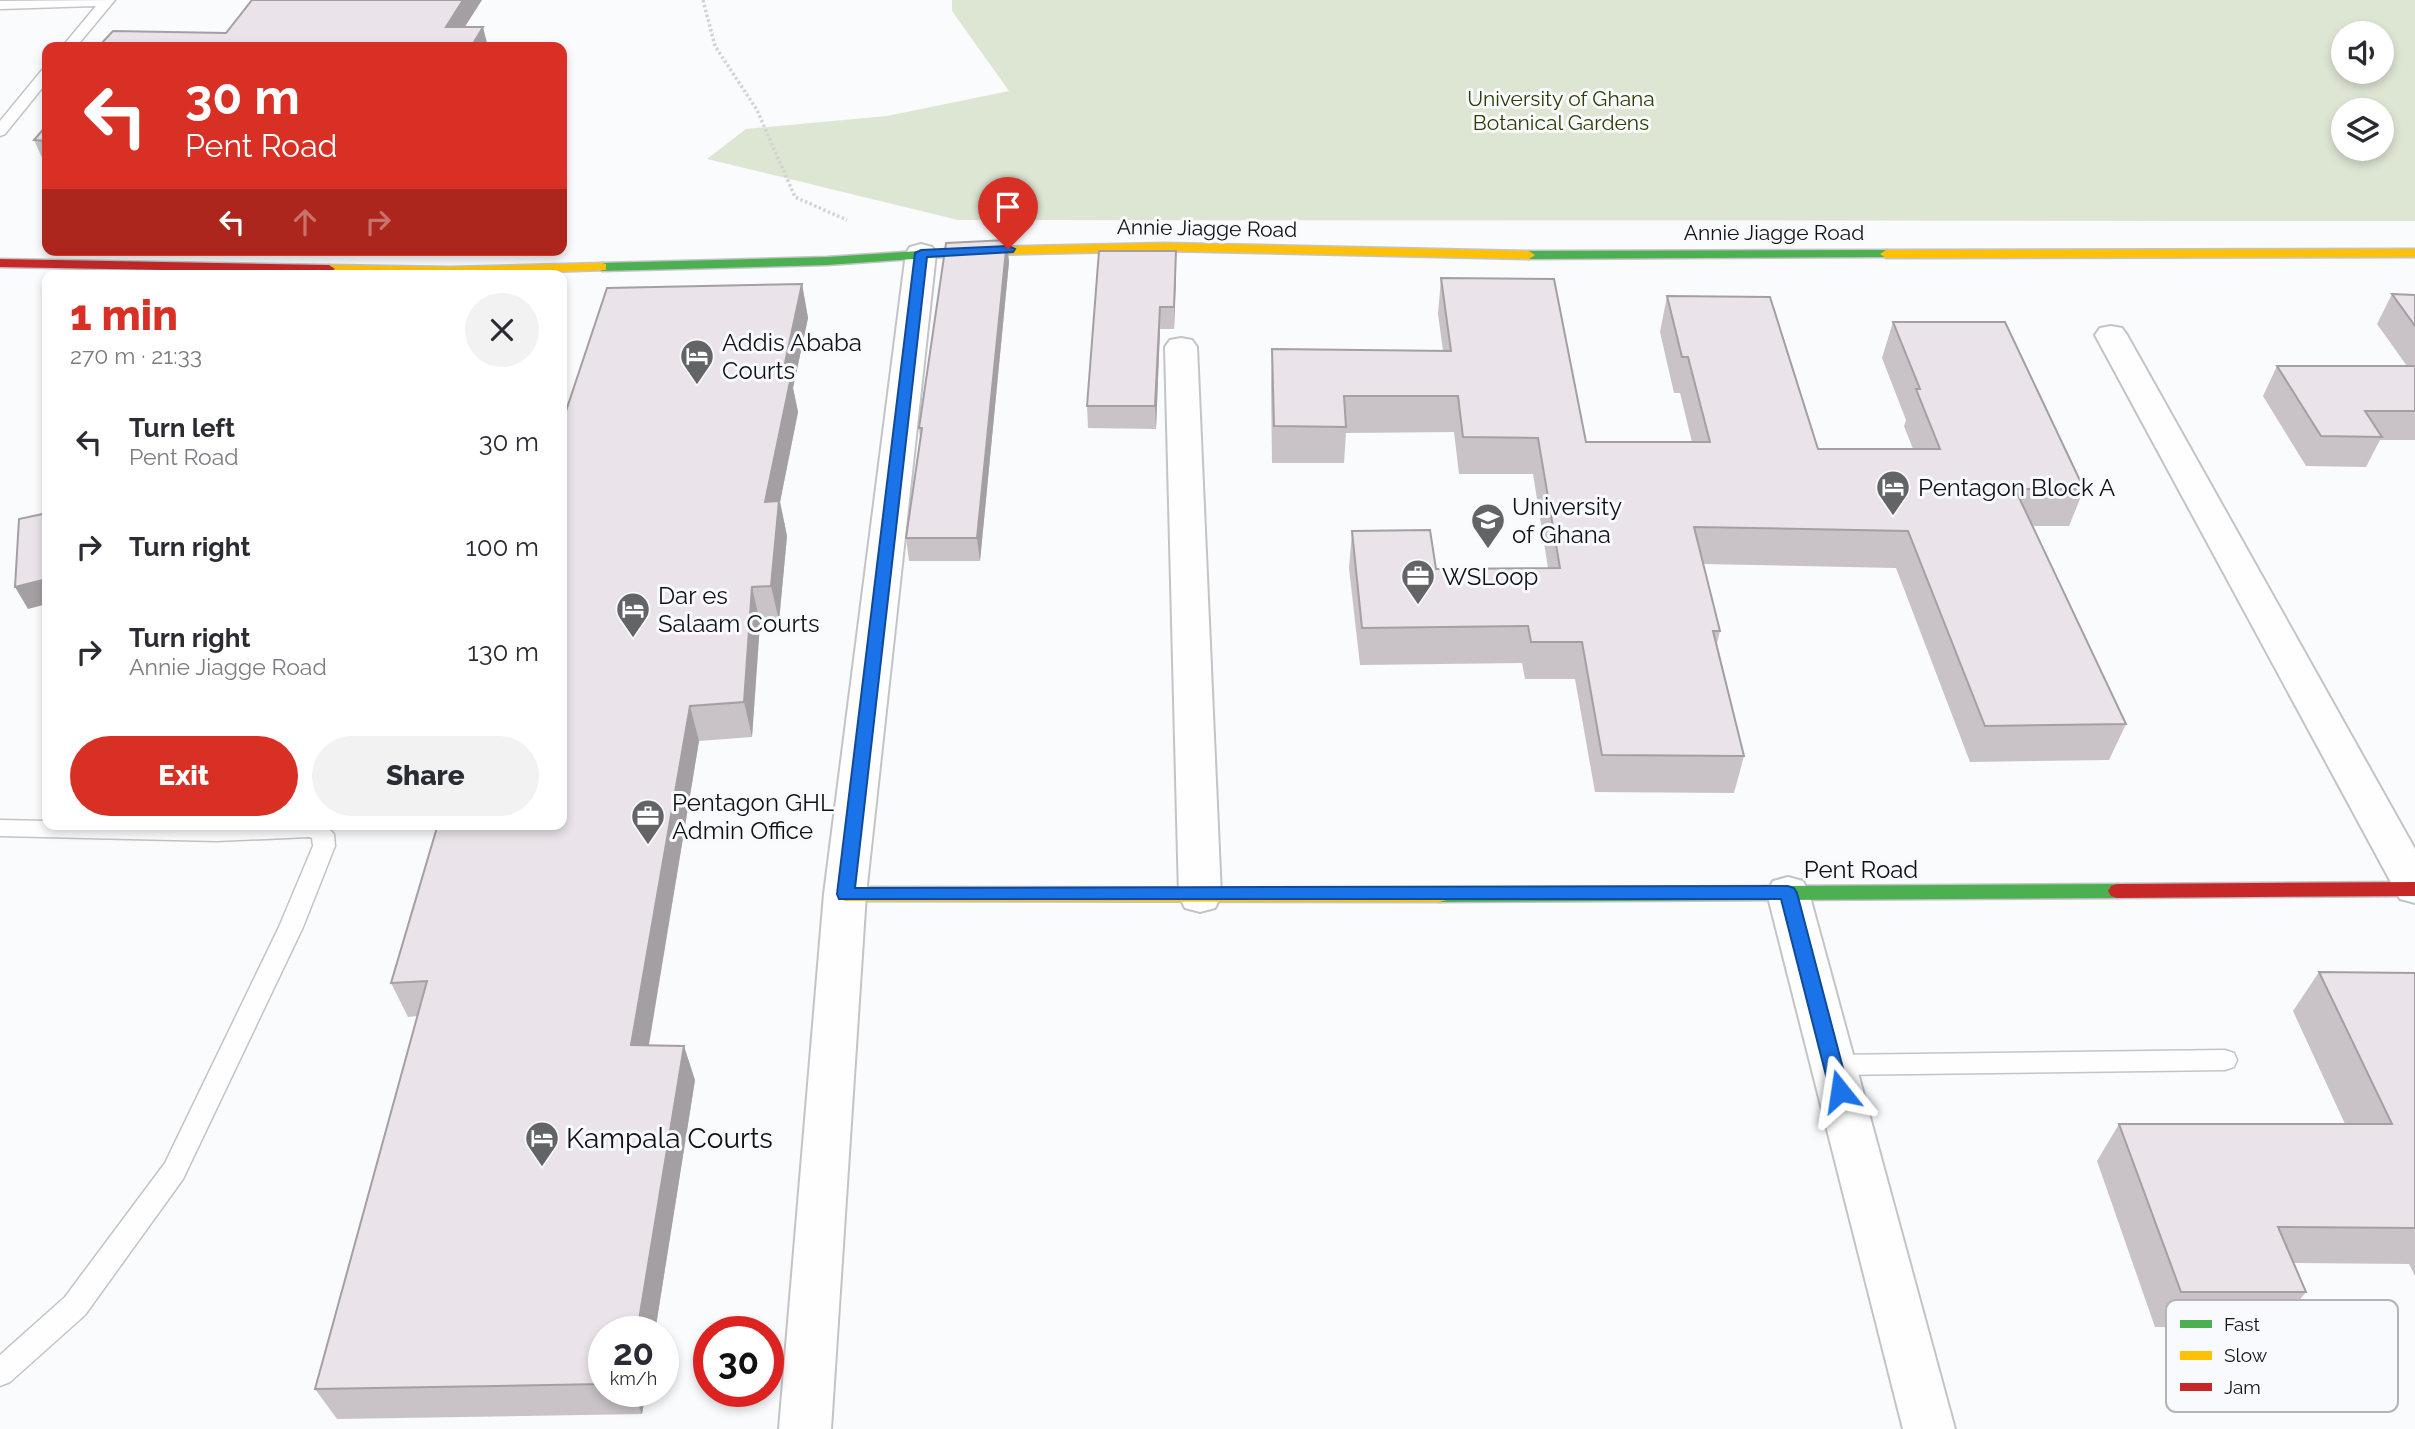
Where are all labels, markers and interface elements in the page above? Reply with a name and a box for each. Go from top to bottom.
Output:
map controls [2331,21,2394,161]
button: sound [2331,21,2394,84]
text: 30 m [185,68,300,125]
icon: left [70,70,161,161]
park label: University of Ghana Botanical Gardens [1467,86,1655,135]
button: layers [2331,98,2394,161]
text: Pent Road [185,127,338,164]
pin [978,177,1038,249]
icon: arrive [989,188,1027,226]
icon: left [213,203,251,241]
icon: ahead [286,203,324,241]
icon: right [359,203,397,241]
street label: Annie Jiagge Road [1117,214,1297,242]
street label: Annie Jiagge Road [1684,220,1864,245]
text: 1 min [70,291,178,340]
button: close [465,293,539,367]
place label: Addis Ababa Courts [722,328,862,385]
hotel icon: Addis Ababa Courts [678,337,716,386]
text: 270 m · 21:33 [70,342,202,369]
text: Turn left [129,413,235,443]
icon: left [70,423,108,461]
text: 30 m [479,427,539,457]
text: Pent Road [129,443,239,470]
hotel icon: Pentagon Block A [1874,468,1912,517]
place label: Pentagon Block A [1918,473,2115,502]
place label: University of Ghana [1512,492,1622,549]
school or university icon: University of Ghana [1469,501,1507,550]
icon: right [70,528,108,566]
text: Turn right [129,532,250,562]
text: 100 m [466,532,539,562]
office icon: WSLoop [1399,557,1437,606]
place label: WSLoop [1442,562,1538,591]
place label: Dar es Salaam Courts [658,581,820,638]
hotel icon: Dar es Salaam Courts [614,590,652,639]
text: Turn right [129,623,250,653]
icon: right [70,633,108,671]
text: 130 m [468,637,539,667]
text: Annie Jiagge Road [129,653,327,680]
button: Exit [70,736,298,816]
button: Share [312,736,539,816]
place label: Pentagon GHL Admin Office [672,788,834,845]
office icon: Pentagon GHL Admin Office [629,797,667,846]
street label: Pent Road [1804,855,1918,884]
position arrow [1803,1054,1877,1128]
hotel icon: Kampala Courts [523,1119,561,1168]
place label: Kampala Courts [566,1122,773,1155]
legend [2166,1300,2398,1412]
text: Fast [2224,1313,2260,1335]
speed limit sign: 30 [693,1316,784,1407]
text: 20 [613,1332,654,1373]
text: Slow [2224,1344,2268,1366]
text: km/h [610,1368,657,1389]
text: Jam [2224,1376,2261,1398]

